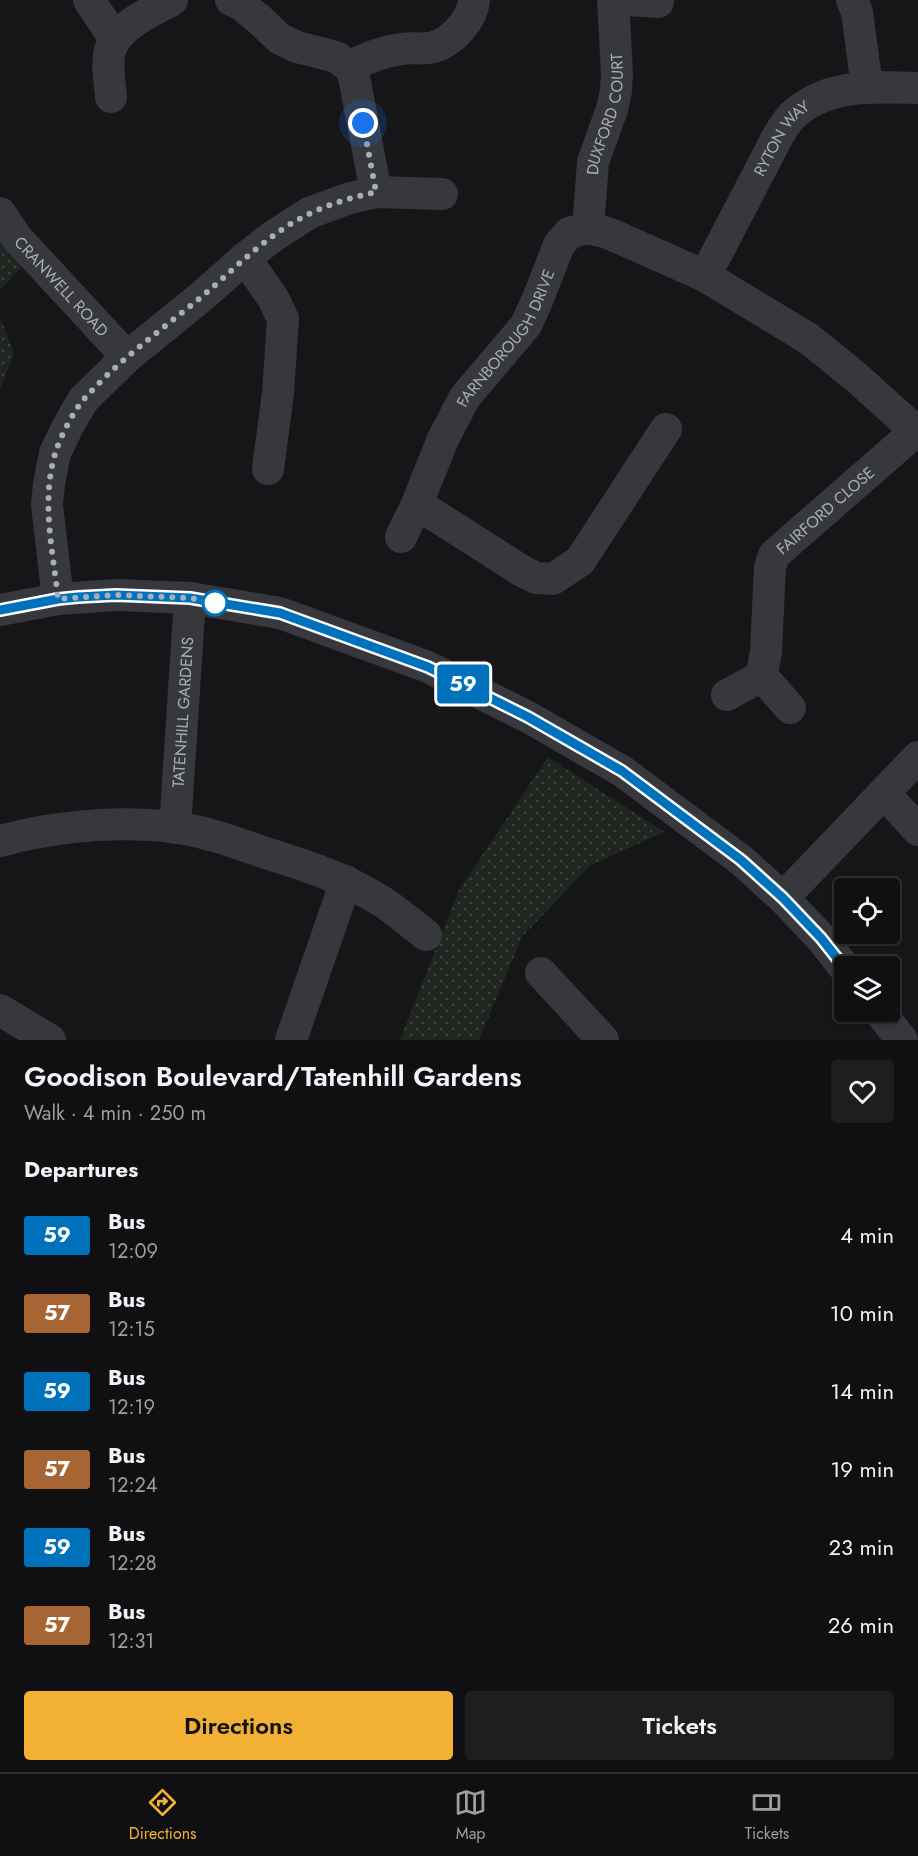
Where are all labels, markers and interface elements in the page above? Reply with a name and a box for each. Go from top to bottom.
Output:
street label: DUXFORD COURT [581,52,629,176]
street label: RYTON WAY [748,95,814,180]
your location [348,108,378,138]
street label: CRANWELL ROAD [9,231,114,342]
street label: FARNBOROUGH DRIVE [451,266,560,411]
street label: FAIRFORD CLOSE [771,461,880,560]
unlabelled marker [202,590,228,616]
street label: TATENHILL GARDENS [167,636,199,788]
line badge: 59 [436,664,490,704]
text: 59 [449,669,477,699]
map controls [834,878,900,1022]
button: locate [834,878,900,944]
button: layers [834,956,900,1022]
text: Goodison Boulevard/Tatenhill Gardens [24,1056,521,1097]
button: heart [831,1060,894,1123]
text: Walk · 4 min · 250 m [24,1099,206,1128]
text: Departures [24,1153,138,1185]
text: Bus [108,1205,145,1237]
text: 4 min [840,1219,894,1251]
text: 59 [43,1220,71,1250]
text: 12:09 [108,1237,158,1266]
text: Bus [108,1283,145,1315]
text: 10 min [830,1297,894,1329]
text: 57 [44,1298,70,1328]
text: 12:15 [108,1315,155,1344]
text: Bus [108,1361,145,1393]
text: 14 min [830,1375,894,1407]
text: 59 [43,1376,71,1406]
text: 12:19 [108,1393,155,1422]
text: Bus [108,1439,145,1471]
text: 19 min [830,1453,894,1485]
text: 57 [44,1454,70,1484]
text: 12:24 [108,1471,157,1500]
text: Bus [108,1517,145,1549]
text: 23 min [828,1531,894,1563]
text: 59 [43,1532,71,1562]
text: 12:28 [108,1549,157,1578]
text: Bus [108,1595,145,1627]
text: 26 min [828,1609,894,1641]
text: 57 [44,1610,70,1640]
text: 12:31 [108,1627,154,1656]
button: Directions [24,1691,453,1760]
button: Tickets [465,1691,894,1760]
tab: Directions [129,1786,197,1845]
tab: Map [454,1786,487,1845]
tab: Tickets [745,1786,789,1845]

